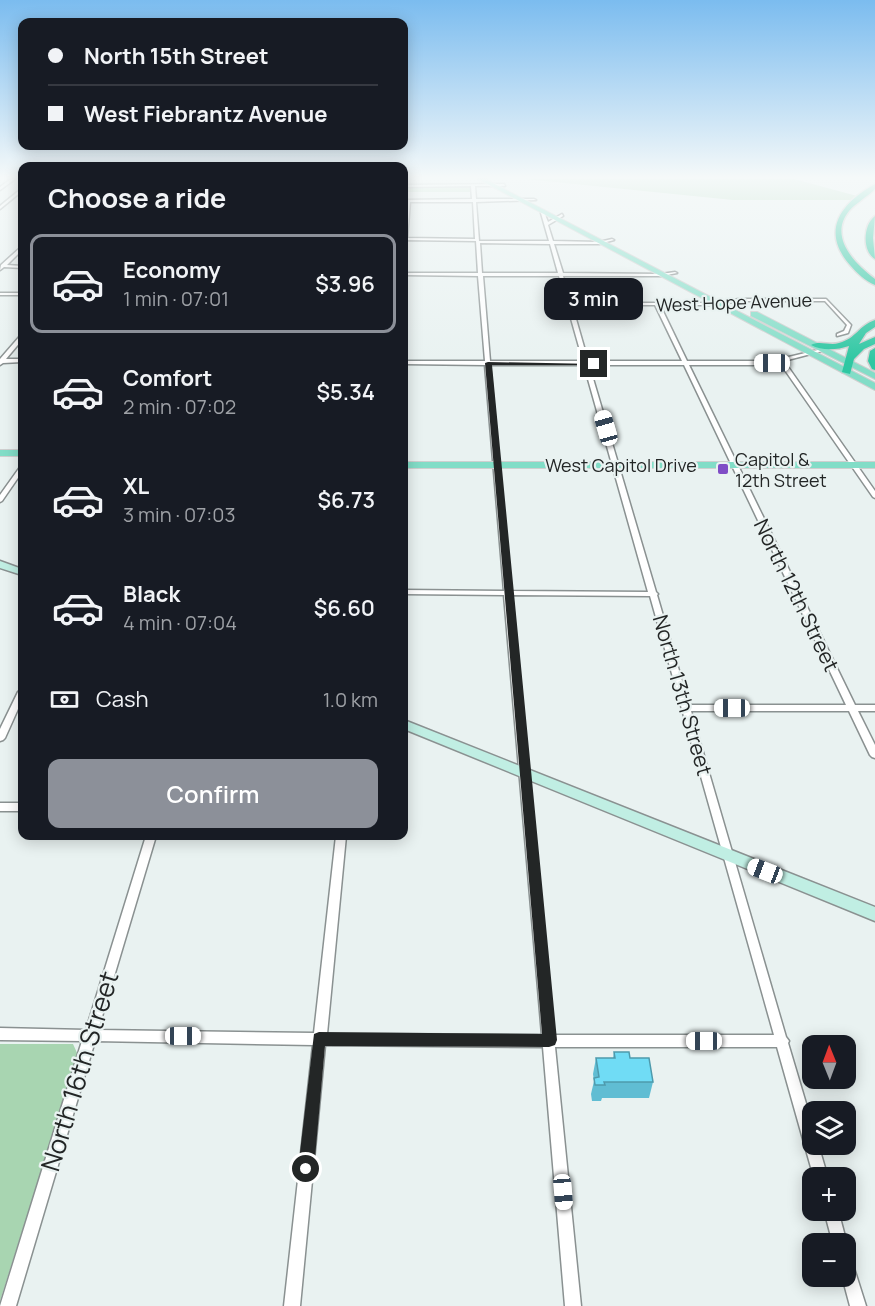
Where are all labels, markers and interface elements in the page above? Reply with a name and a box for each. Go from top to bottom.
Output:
text: North 15th Street [84,41,269,71]
text: West Fiebrantz Avenue [84,99,328,129]
text: Choose a ride [48,179,226,216]
text: Economy [123,255,221,285]
icon: car [51,257,105,311]
text: $3.96 [315,269,375,299]
callout: 3 min [544,277,644,319]
text: 1 min · 07:01 [123,285,229,312]
text: 3 min [568,285,619,312]
street label: West Hope Avenue [656,287,812,317]
route end [580,350,607,377]
car [754,354,790,372]
text: Comfort [123,363,212,393]
icon: car [51,365,105,419]
text: $5.34 [316,377,375,407]
text: 2 min · 07:02 [123,393,236,420]
car [592,408,620,448]
place label: Capitol & 12th Street [735,447,827,492]
street label: West Capitol Drive [545,453,697,477]
marker: Capitol & 12th Street [716,462,730,476]
text: XL [123,471,149,501]
icon: car [51,473,105,527]
text: $6.73 [317,485,375,515]
text: 3 min · 07:03 [123,501,236,528]
street label: North 12th Street [748,514,846,676]
text: Black [123,579,180,609]
icon: car [51,581,105,635]
text: $6.60 [314,593,375,623]
text: 4 min · 07:04 [123,609,237,636]
street label: North 13th Street [647,611,719,779]
icon: cash [48,683,81,716]
text: Cash [96,684,149,714]
text: 1.0 km [323,686,378,713]
car [714,699,750,717]
button: Confirm [48,759,378,828]
car [745,856,785,886]
street label: North 16th Street [31,967,127,1175]
car [165,1027,201,1045]
car [686,1032,722,1050]
north arrow [802,1035,856,1089]
map controls [802,1035,856,1287]
button: layers [802,1101,856,1155]
route start [292,1155,319,1182]
button: + [802,1167,856,1221]
car [552,1173,574,1211]
button: − [802,1233,856,1287]

